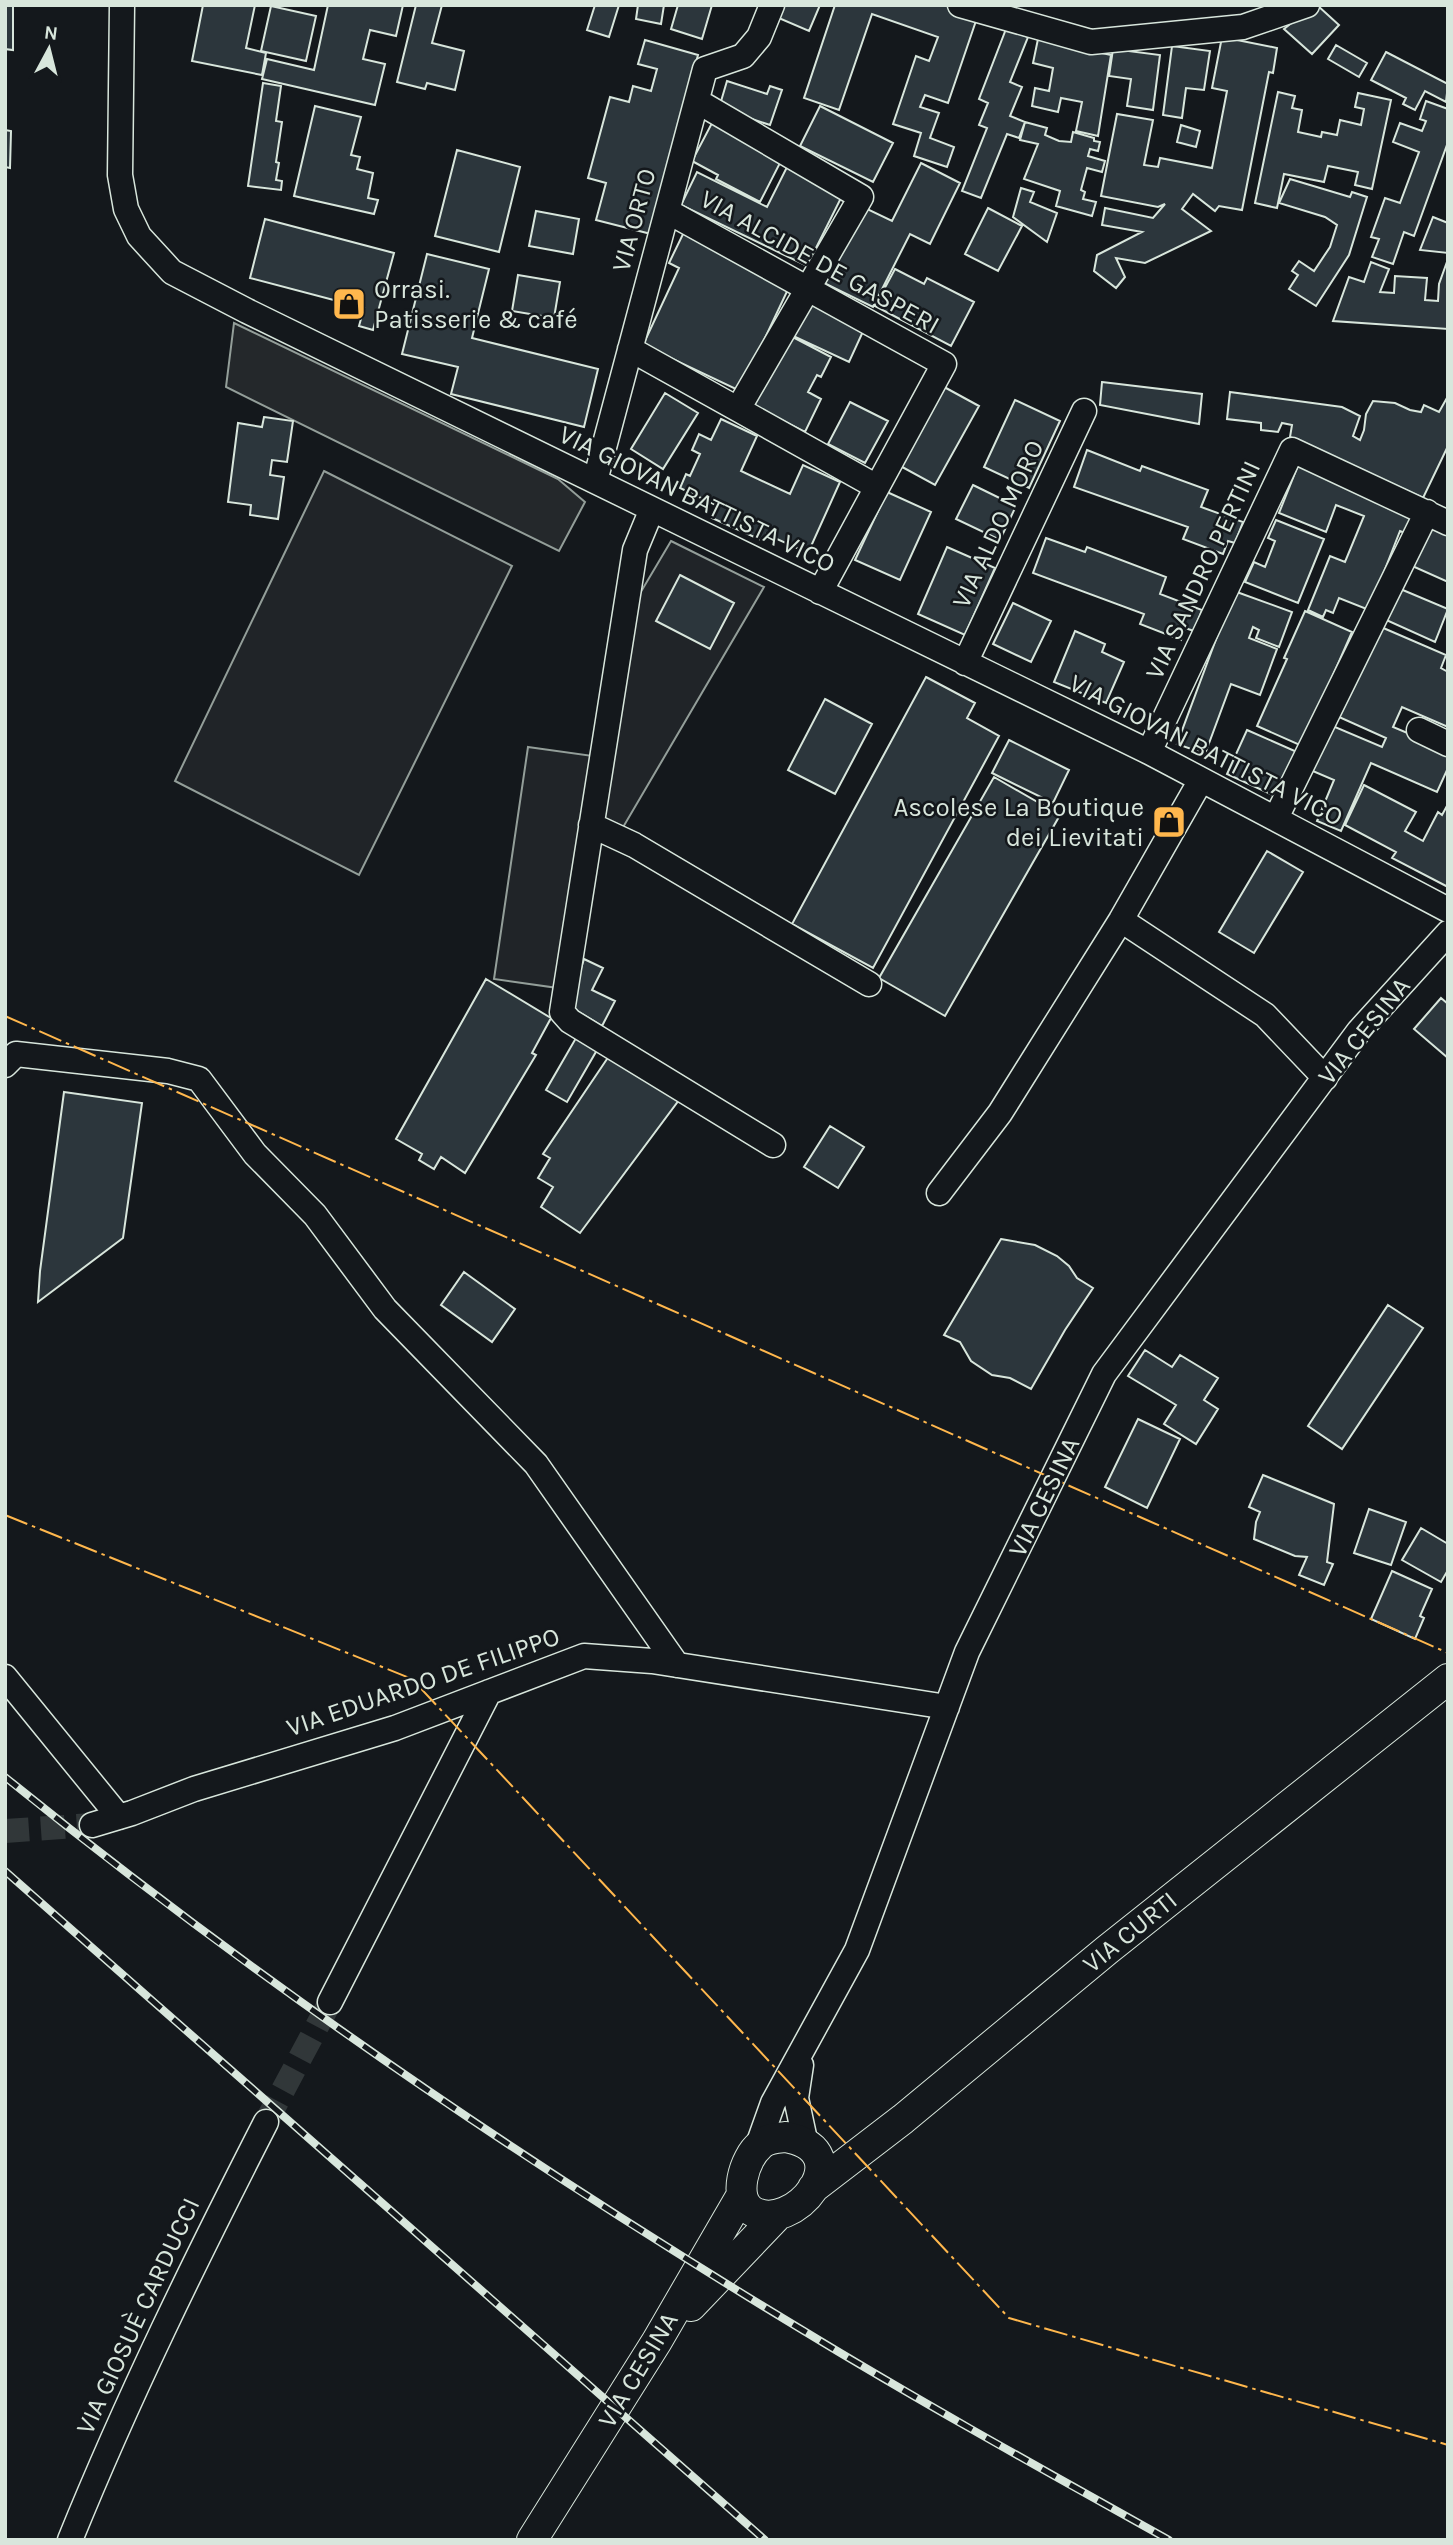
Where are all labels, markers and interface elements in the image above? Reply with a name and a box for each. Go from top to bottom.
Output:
north arrow [14,14,84,84]
text: N [43,21,59,45]
street label: VIA ORTO [605,165,663,275]
street label: VIA ALCIDE DE GASPERI [695,183,945,341]
place label: Orrasi. Patisserie & café [374,274,578,335]
shop icon: Orrasi. Patisserie & café [330,285,368,323]
street label: VIA GIOVAN BATTISTA VICO [554,419,840,579]
street label: VIA ALDO MORO [946,435,1050,613]
street label: VIA SANDRO PERTINI [1139,456,1267,684]
street label: VIA GIOVAN BATTISTA VICO [1064,667,1348,833]
place label: Ascolese La Boutique dei Lievitati [893,792,1144,853]
shop icon: Ascolese La Boutique dei Lievitati [1150,803,1188,841]
street label: VIA CESINA [1311,971,1417,1091]
street label: VIA CESINA [1002,1432,1086,1562]
street label: VIA EDUARDO DE FILIPPO [282,1621,564,1743]
street label: VIA CURTI [1077,1885,1183,1979]
street label: VIA GIOSUÈ CARDUCCI [69,2192,206,2439]
street label: VIA CESINA [591,2307,685,2433]

